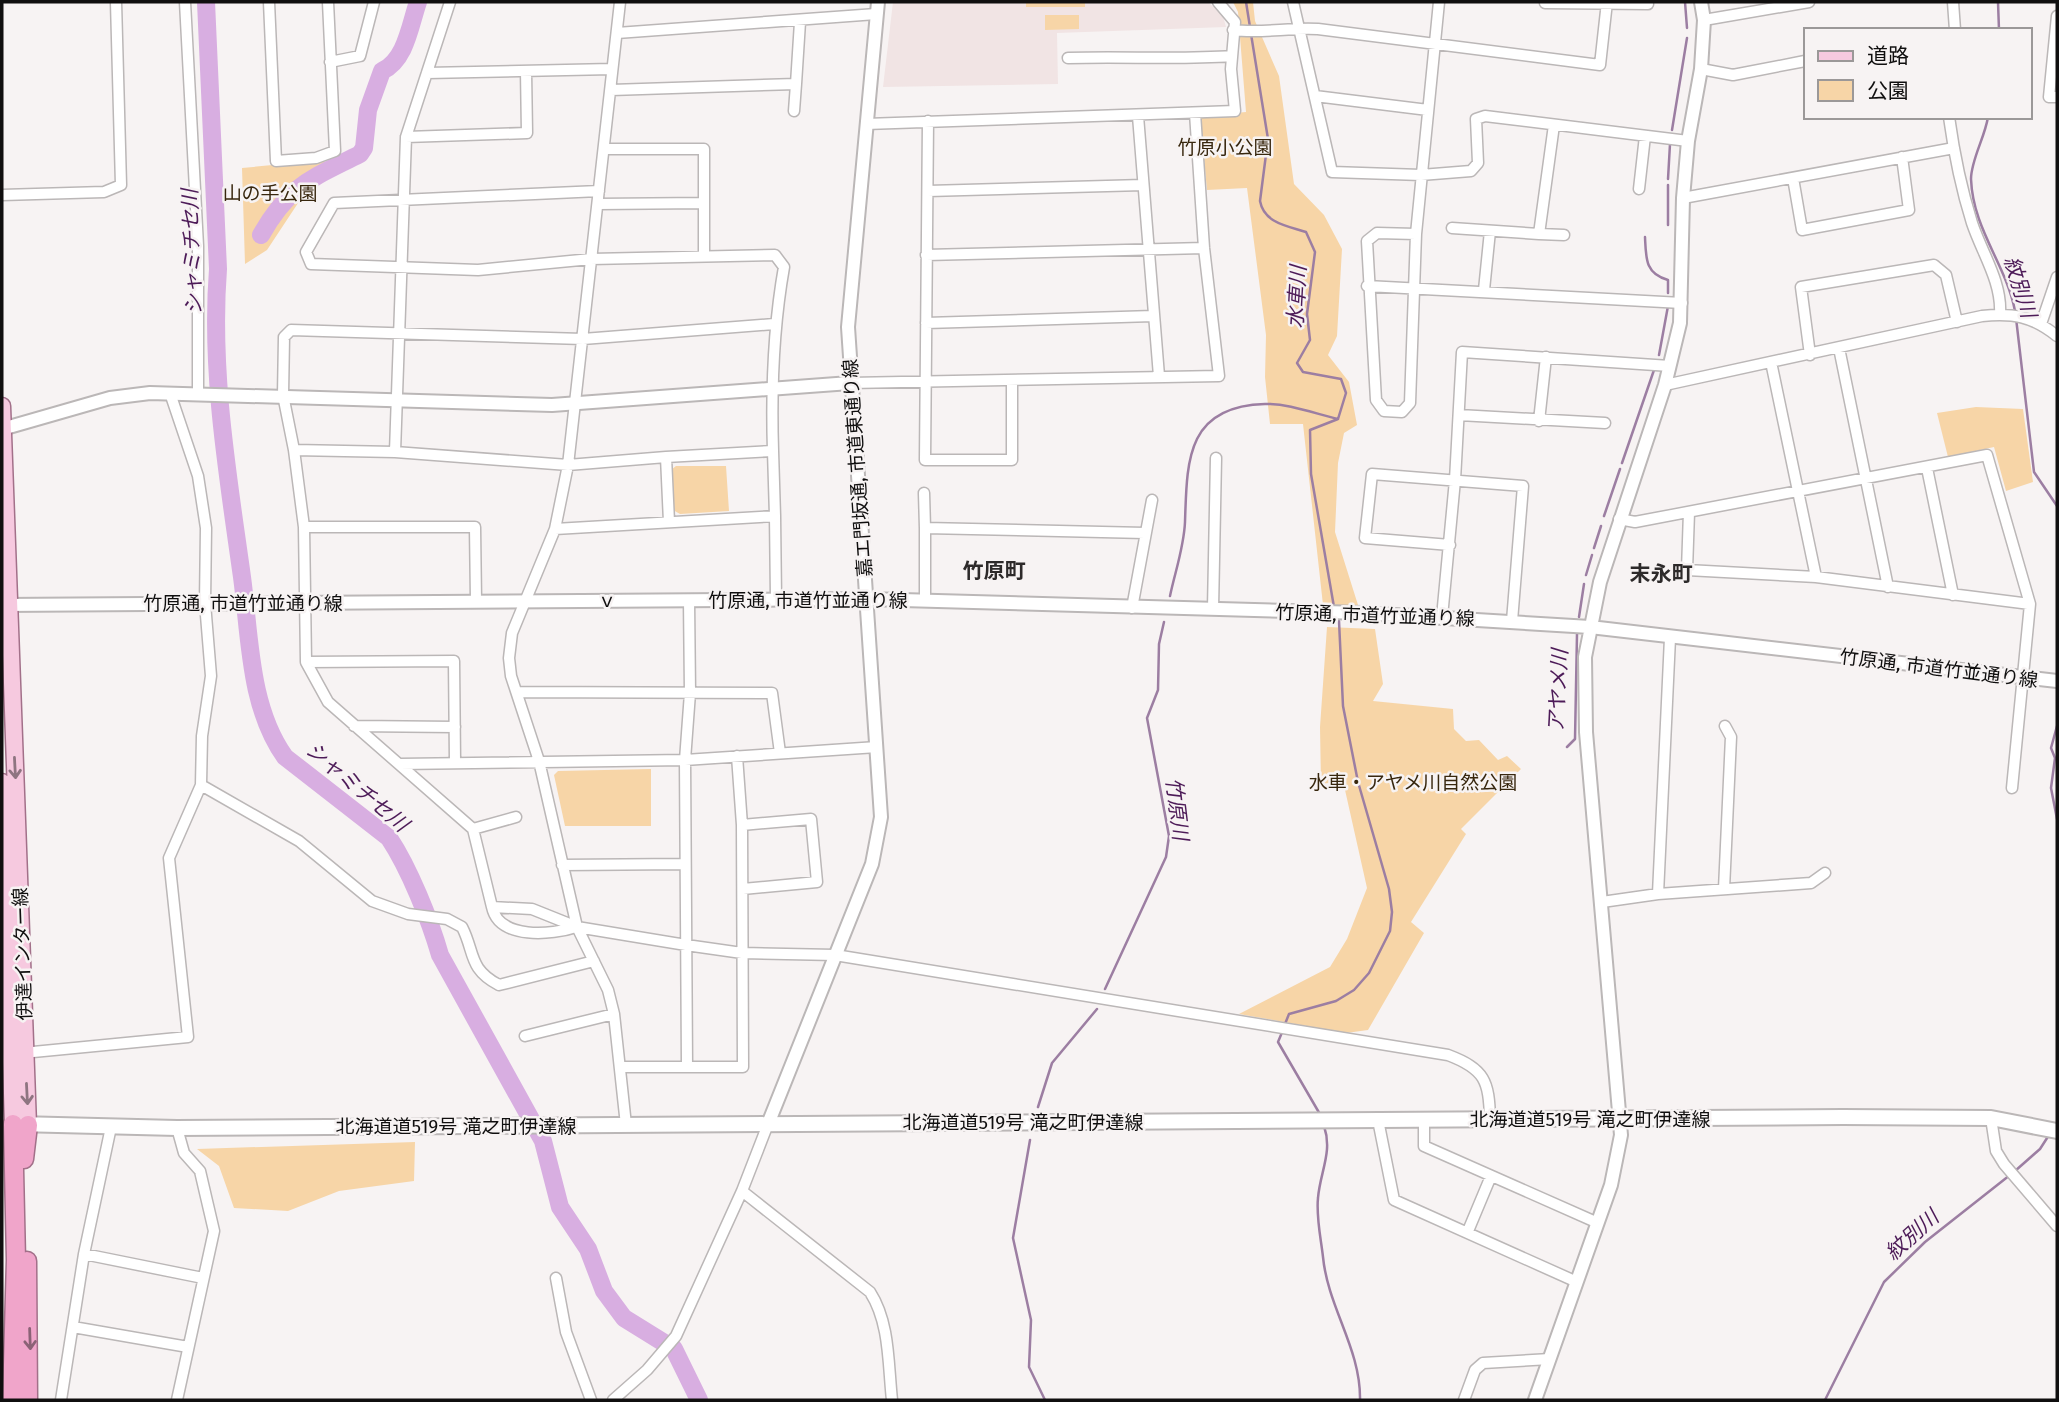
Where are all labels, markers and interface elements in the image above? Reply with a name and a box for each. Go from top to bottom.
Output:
legend [1804,28,2031,119]
text: 道路 [1867,43,1909,69]
text: 公園 [1867,78,1909,104]
park label: 竹原小公園 [1177,136,1273,159]
park label: 山の手公園 [222,182,318,205]
water label: シャミチセ川 [177,187,207,315]
water label: 紋別川 [1998,253,2042,323]
water label: 水車川 [1282,263,1312,329]
street label: 嘉エ門坂通, 市道東通り線 [838,358,877,578]
district label: 竹原町 [963,558,1026,584]
district label: 末永町 [1630,561,1693,587]
street label: ｖ [597,589,617,612]
street label: 竹原通, 市道竹並通り線 [708,589,908,612]
street label: 竹原通, 市道竹並通り線 [143,592,343,615]
street label: 竹原通, 市道竹並通り線 [1275,601,1475,630]
street label: 竹原通, 市道竹並通り線 [1838,645,2039,692]
water label: アヤメ川 [1543,647,1573,733]
water label: シャミチセ川 [300,737,415,839]
one-way arrow [9,757,22,779]
park label: 水車・アヤメ川自然公園 [1309,771,1517,794]
water label: 竹原川 [1160,776,1194,844]
street label: 伊達インター線 [9,887,36,1021]
one-way arrow [21,1082,34,1104]
street label: 北海道道519号 滝之町伊達線 [1470,1108,1710,1131]
street label: 北海道道519号 滝之町伊達線 [903,1111,1143,1134]
street label: 北海道道519号 滝之町伊達線 [336,1115,576,1138]
water label: 紋別川 [1880,1203,1946,1266]
one-way arrow [23,1328,36,1351]

